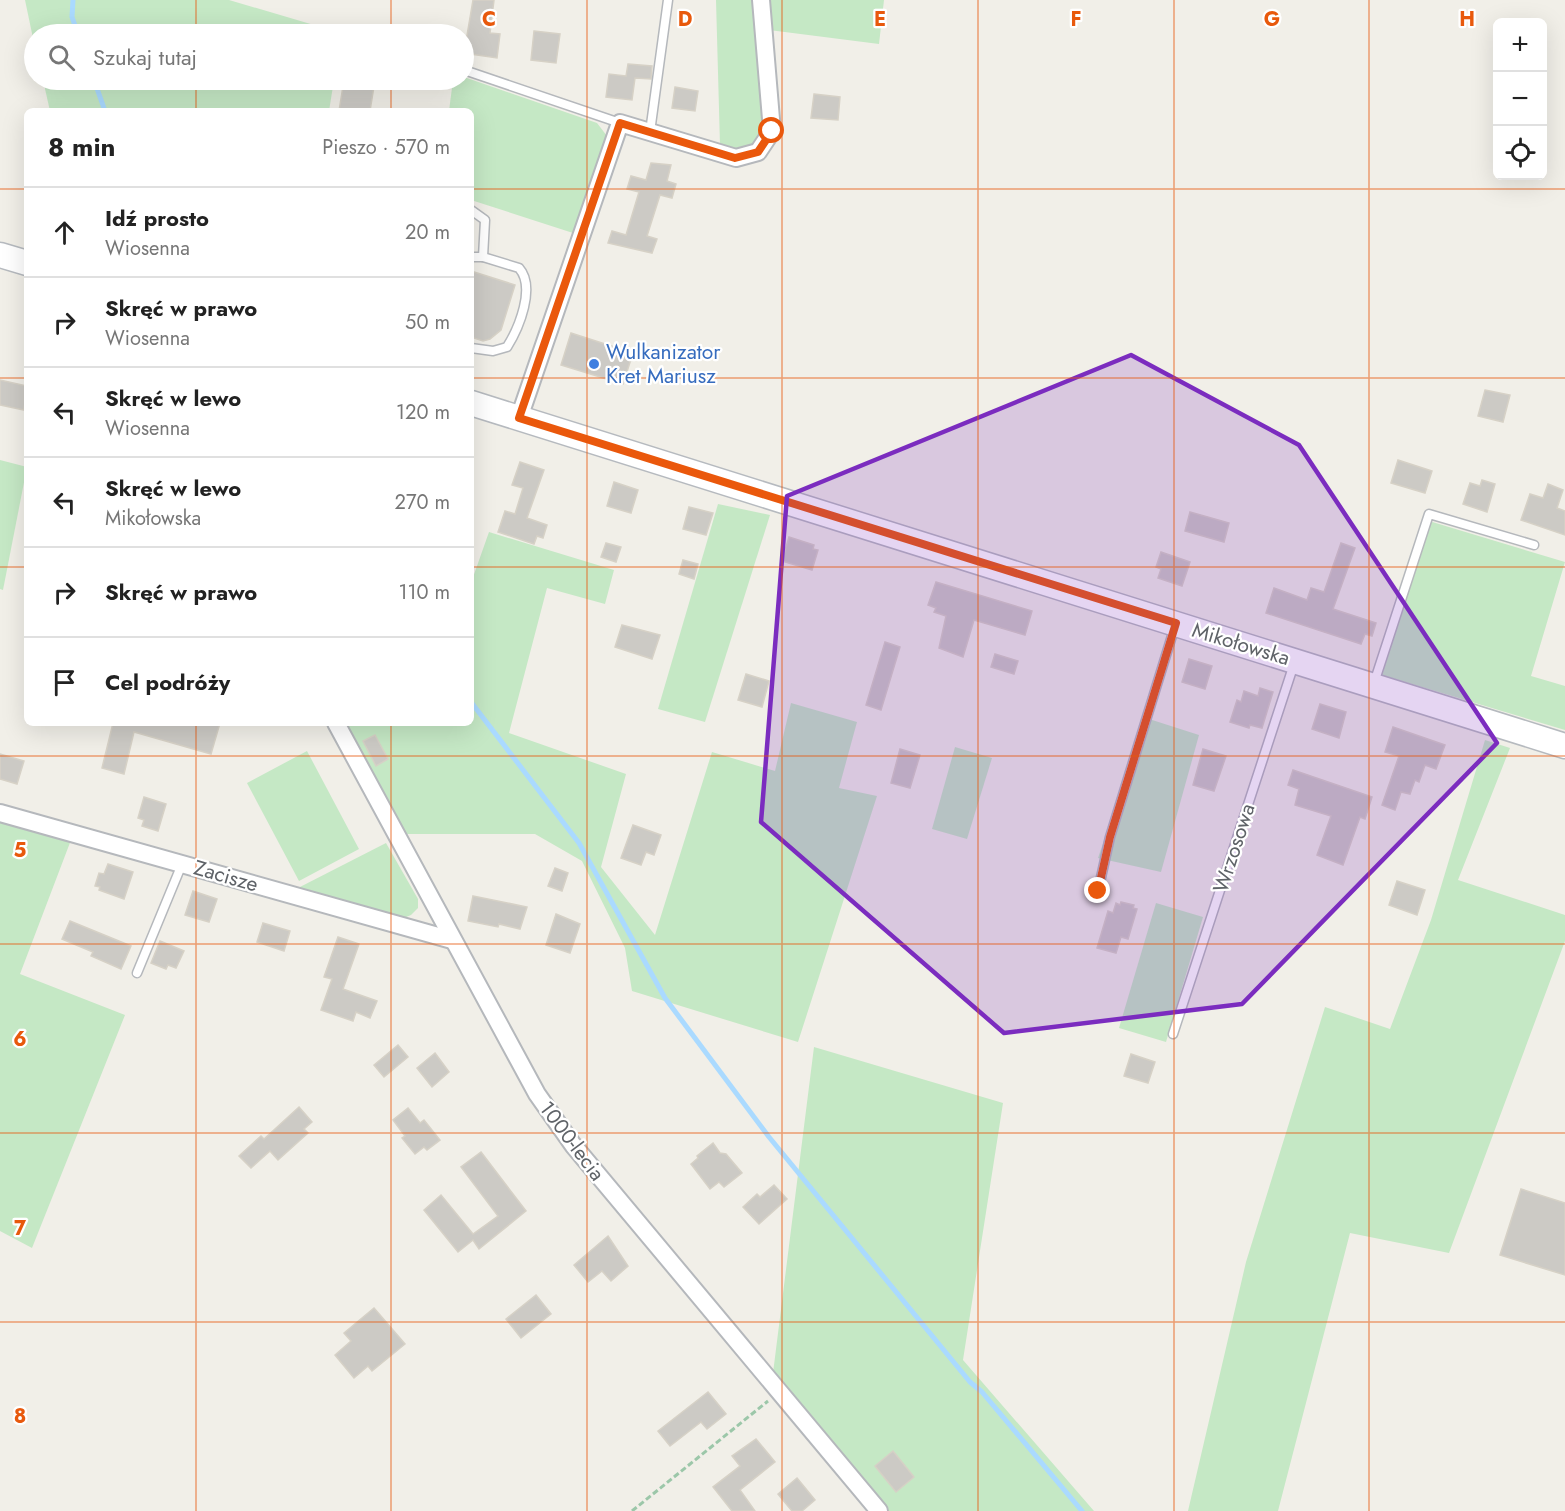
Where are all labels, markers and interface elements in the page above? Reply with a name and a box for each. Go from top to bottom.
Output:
text: C [482,5,496,34]
text: D [678,5,692,34]
text: E [874,5,886,34]
text: F [1070,5,1082,34]
text: G [1264,5,1280,34]
text: H [1459,5,1475,34]
map controls [1493,18,1547,180]
button: + [1493,18,1547,72]
search box [24,24,474,90]
icon: search [45,41,78,74]
text: Szukaj tutaj [93,41,197,73]
button: − [1493,72,1547,126]
route start [758,117,784,143]
button: locate [1493,126,1547,180]
text: 8 min [48,128,116,166]
text: Pieszo · 570 m [322,133,450,162]
text: Idź prosto [105,202,209,234]
icon: ahead [48,216,81,249]
text: 20 m [405,218,450,247]
text: Wiosenna [105,234,190,263]
text: Skręć w prawo [105,292,257,324]
icon: right [48,306,81,339]
text: 50 m [405,308,450,337]
text: Wiosenna [105,324,190,353]
place label: Wulkanizator Kret Mariusz [606,337,721,391]
marker: Wulkanizator Kret Mariusz [587,357,601,371]
text: Skręć w lewo [105,382,241,414]
icon: left [48,396,81,429]
text: 120 m [396,398,450,427]
text: Wiosenna [105,414,190,443]
text: Skręć w lewo [105,472,241,504]
icon: left [48,486,81,519]
text: 270 m [395,488,450,517]
text: Mikołowska [105,504,201,533]
icon: right [48,576,81,609]
text: Skręć w prawo [105,576,257,608]
text: 110 m [398,578,450,607]
street label: Mikołowska [1188,615,1294,673]
icon: arrive [48,666,81,699]
text: Cel podróży [105,666,230,698]
street label: Wrzosowa [1206,800,1262,896]
text: 5 [14,836,27,865]
street label: Zacisze [190,853,262,900]
route end [1084,877,1110,903]
text: 6 [13,1025,27,1054]
street label: 1000-lecia [532,1095,612,1187]
text: 7 [14,1214,27,1243]
text: 8 [14,1402,26,1431]

